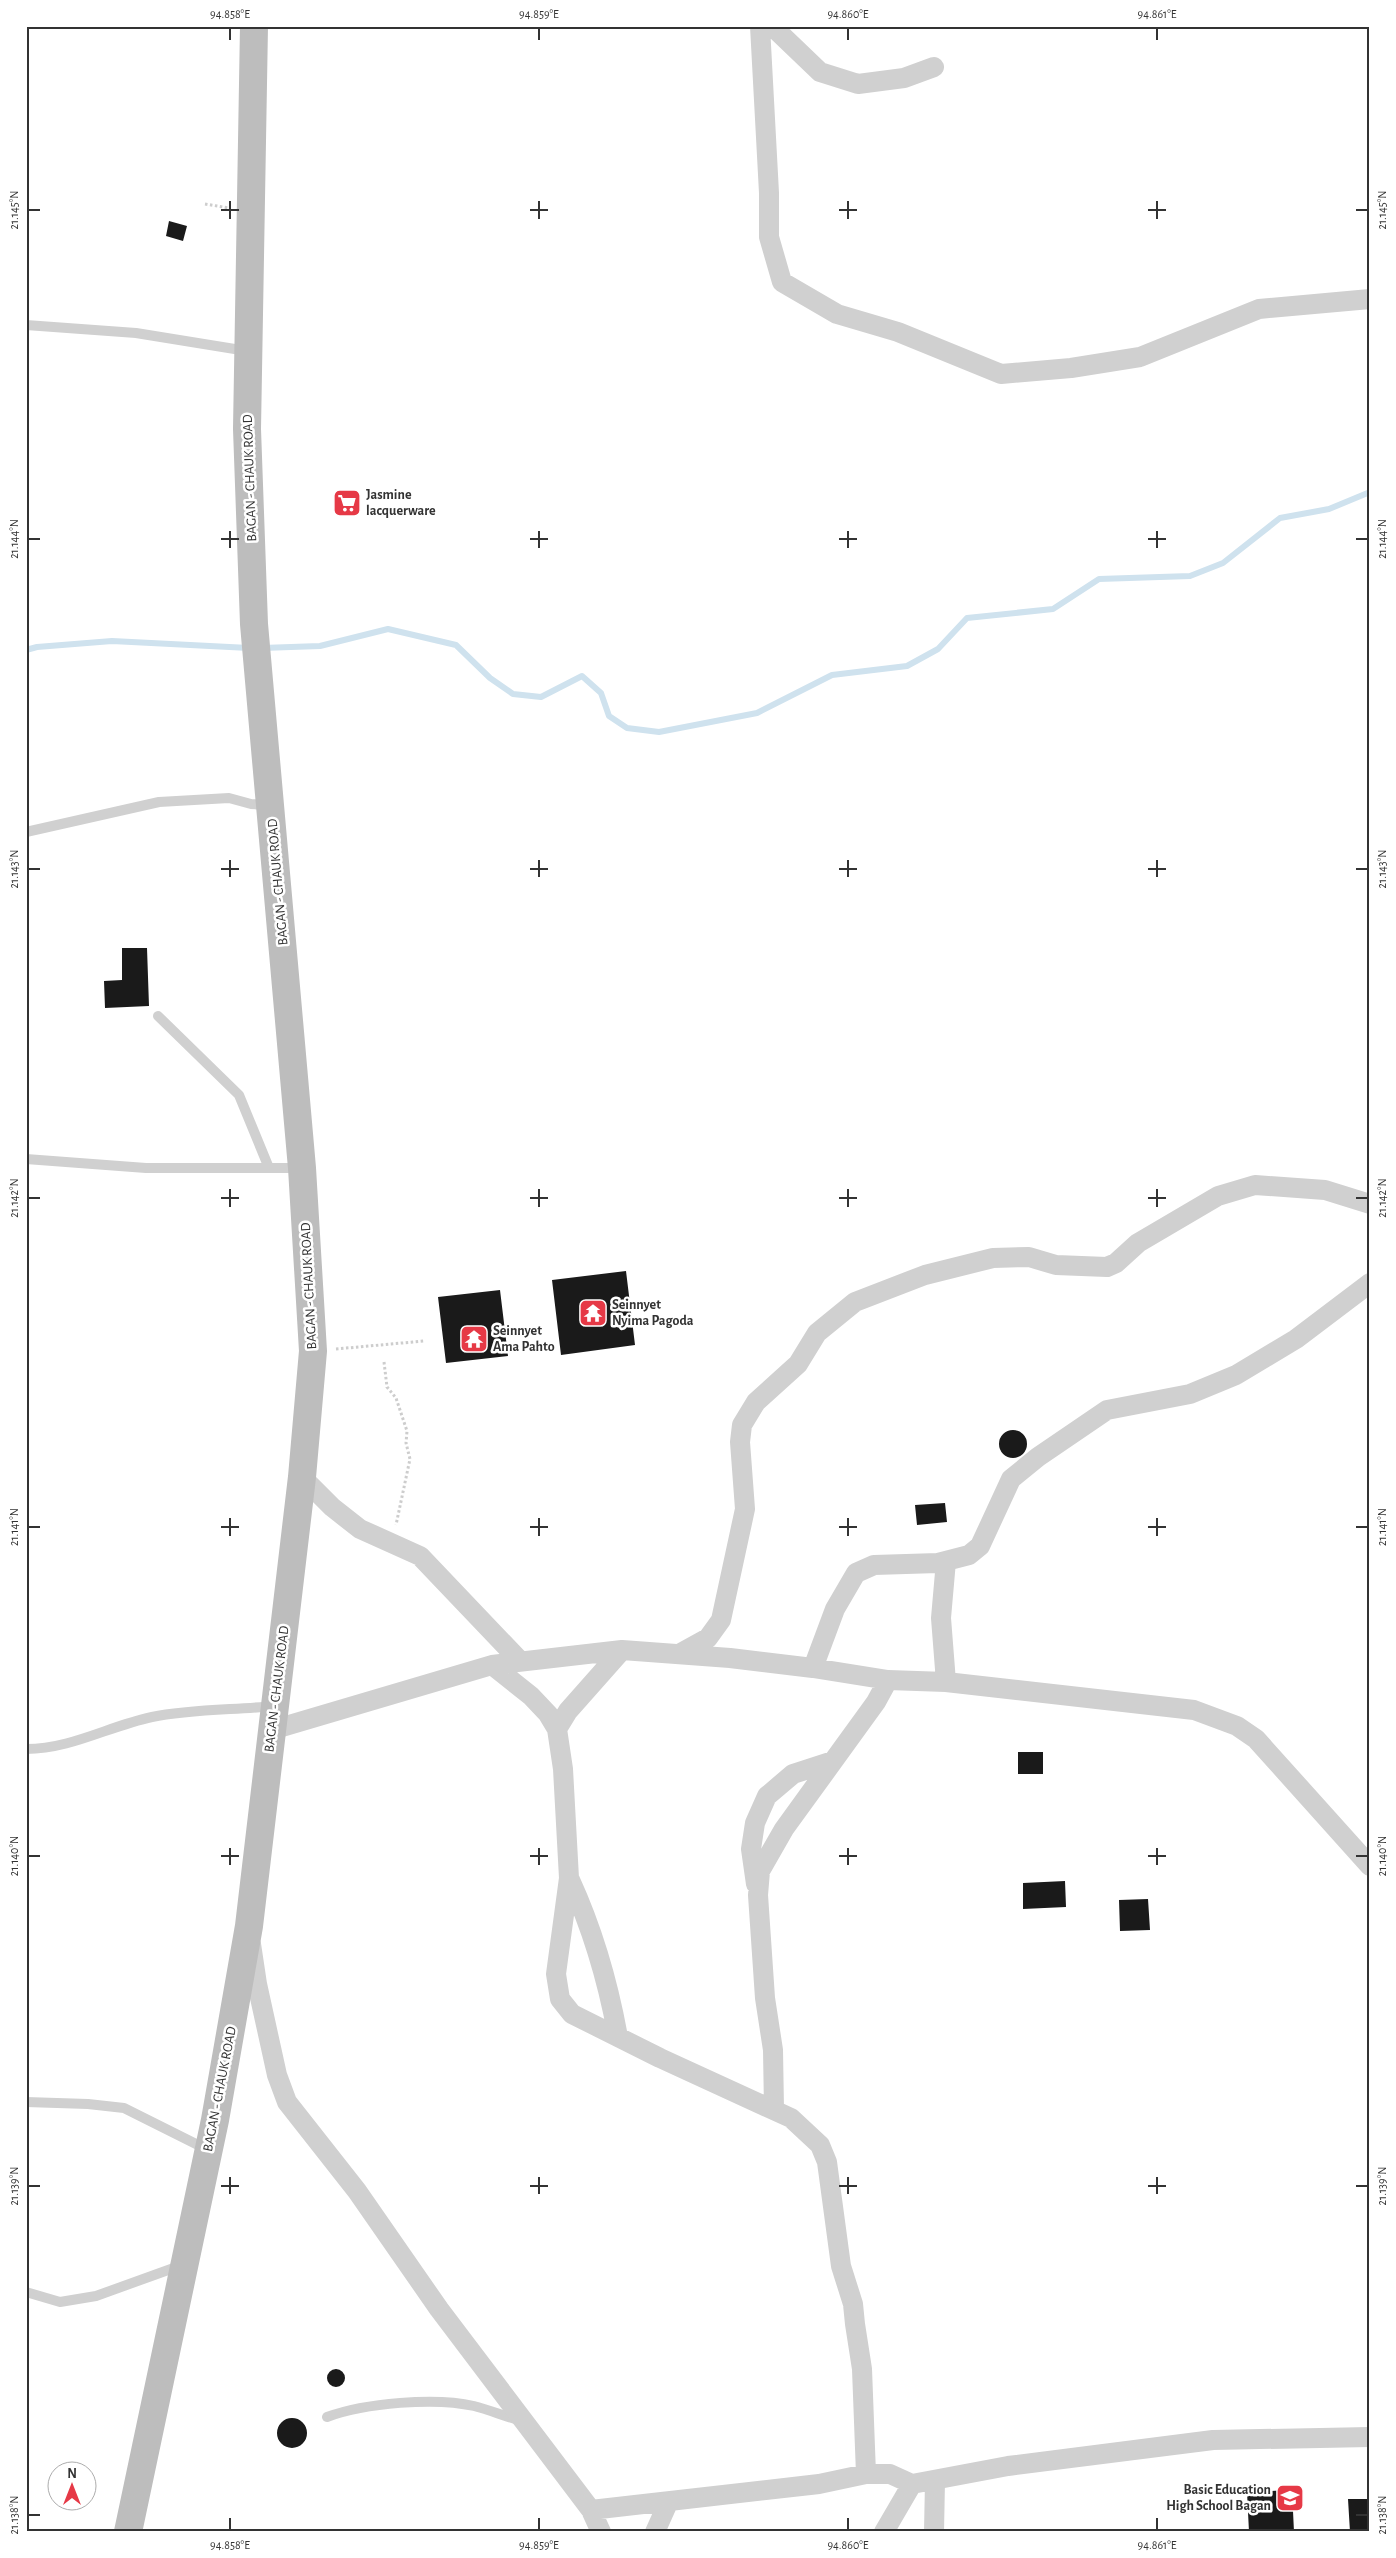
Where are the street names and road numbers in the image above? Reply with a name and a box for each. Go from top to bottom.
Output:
street label: BAGAN - CHAUK ROAD [241,414,259,542]
street label: BAGAN - CHAUK ROAD [265,818,291,946]
street label: BAGAN - CHAUK ROAD [299,1222,319,1350]
street label: BAGAN - CHAUK ROAD [262,1625,292,1753]
street label: BAGAN - CHAUK ROAD [201,2025,239,2153]

